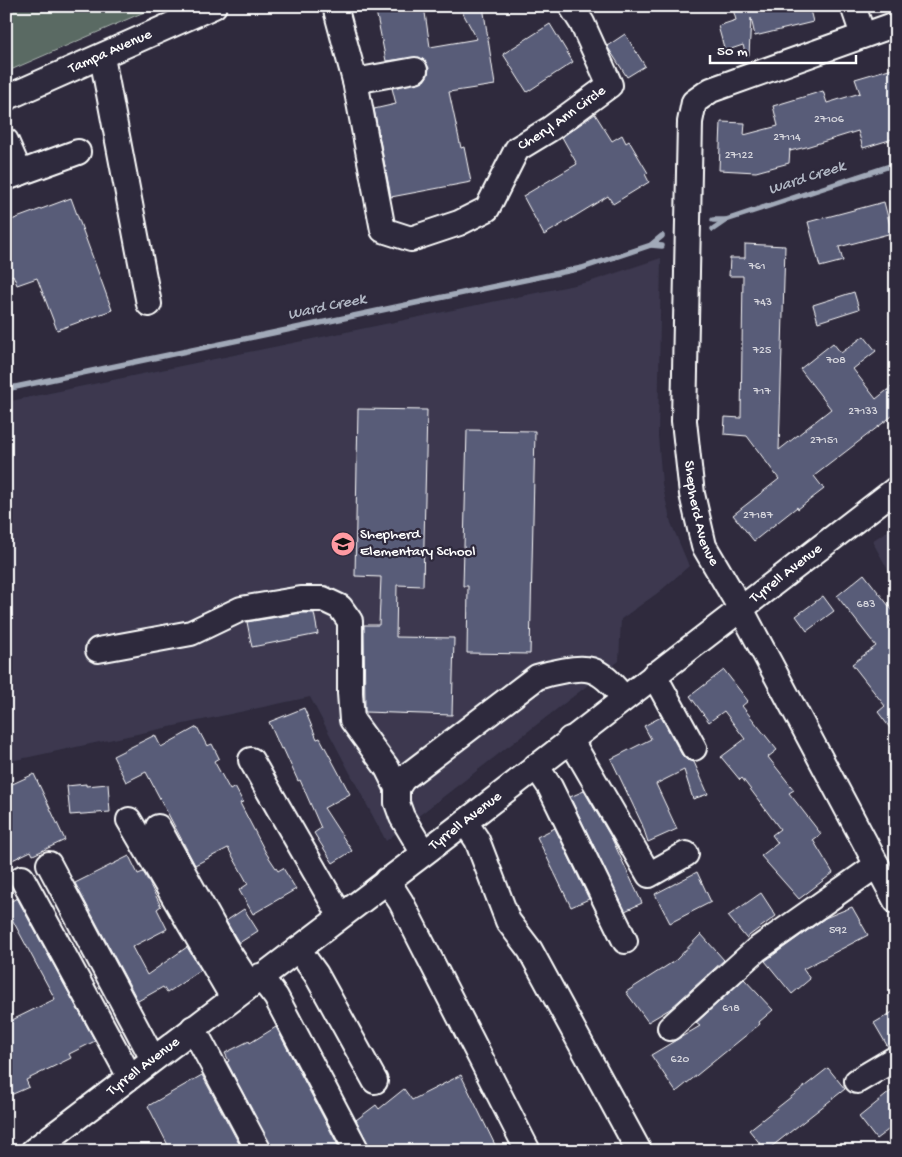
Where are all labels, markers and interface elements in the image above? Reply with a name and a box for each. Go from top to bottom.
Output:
street label: Tampa Avenue [65,26,155,79]
scale bar [710,32,856,64]
text: 50 m [717,43,748,61]
street label: Cheryl Ann Circle [515,82,610,155]
house number: 27106 [814,113,845,127]
house number: 27114 [773,131,801,145]
house number: 27122 [725,149,753,163]
water label: Ward Creek [766,157,849,200]
house number: 761 [747,260,766,274]
water label: Ward Creek [286,290,370,326]
house number: 743 [753,296,772,310]
house number: 725 [752,344,771,358]
house number: 708 [825,354,846,368]
house number: 717 [752,385,771,399]
house number: 27133 [848,405,878,419]
house number: 27151 [810,434,838,448]
street label: Shepherd Avenue [679,460,723,570]
house number: 27187 [743,509,774,523]
place label: Shepherd Elementary School [360,526,476,561]
school or university icon: Shepherd Elementary School [330,531,356,557]
street label: Tyrrell Avenue [746,540,826,608]
house number: 683 [857,598,875,612]
street label: Tyrrell Avenue [425,788,506,855]
house number: 592 [829,924,847,938]
house number: 618 [722,1002,740,1016]
street label: Tyrrell Avenue [103,1033,184,1101]
house number: 620 [671,1053,690,1067]

